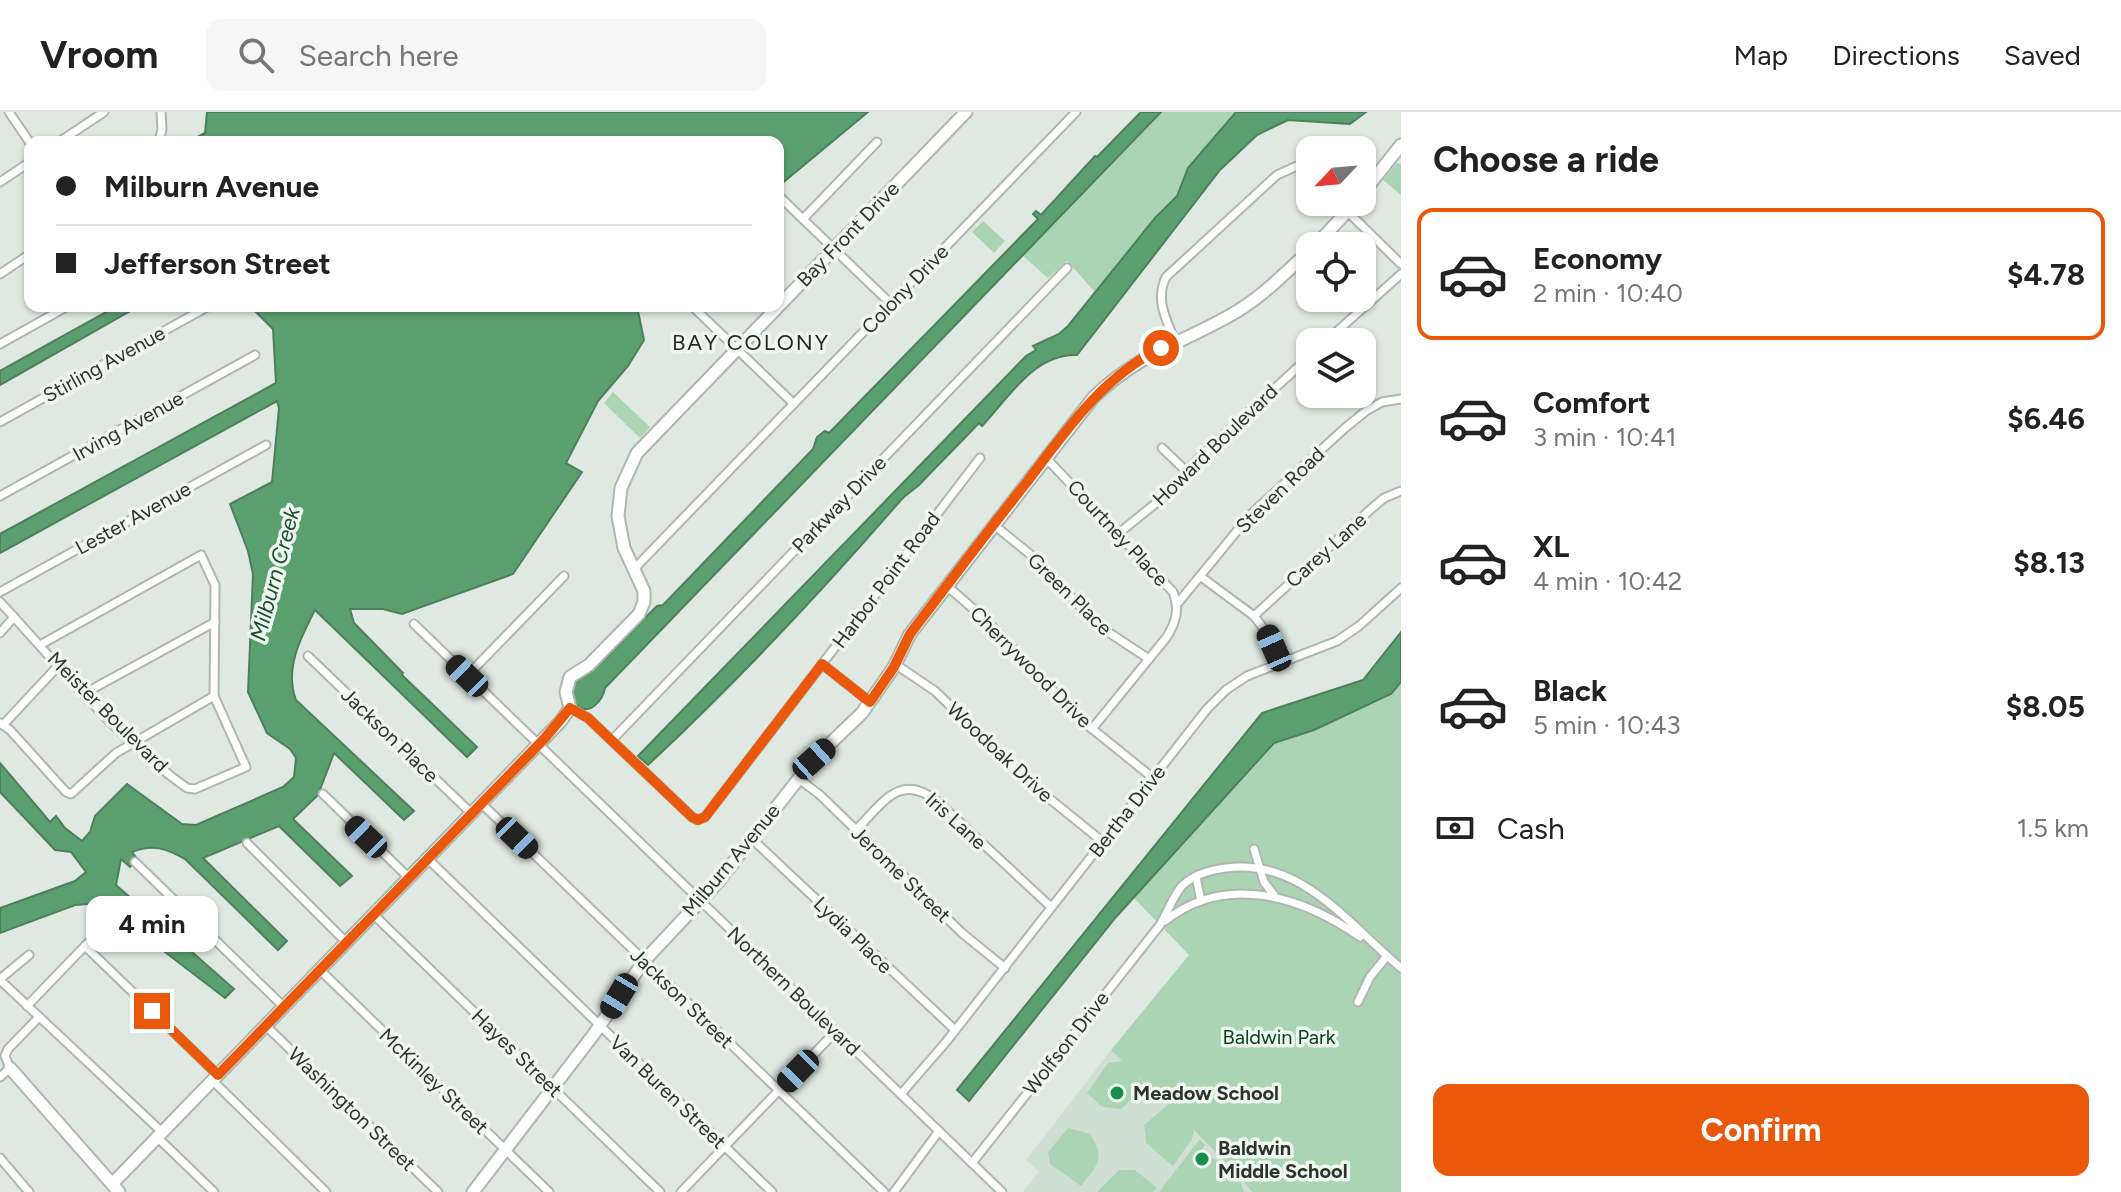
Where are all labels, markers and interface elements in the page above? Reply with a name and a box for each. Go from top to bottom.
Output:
search box [206,19,766,91]
text: Vroom [40,32,158,78]
icon: search [234,33,278,77]
text: Search here [298,37,459,74]
text: Map [1734,38,1788,72]
text: Directions [1832,38,1960,72]
text: Saved [2004,38,2081,72]
north arrow [1296,136,1376,216]
map controls [1296,136,1376,408]
text: Choose a ride [1433,138,1659,181]
text: Milburn Avenue [104,168,319,205]
street label: Bay Front Drive [792,176,904,291]
button: locate [1296,232,1376,312]
icon: car [1437,238,1509,310]
street label: Colony Drive [857,239,954,339]
text: Economy [1533,240,1662,277]
text: Jefferson Street [104,245,331,282]
text: $4.78 [2007,256,2085,293]
text: 2 min · 10:40 [1533,277,1683,309]
street label: Stirling Avenue [39,321,169,407]
button: layers [1296,328,1376,408]
district label: BAY COLONY [672,329,830,356]
route start [1143,330,1179,366]
street label: Howard Boulevard [1148,379,1282,511]
icon: car [1437,382,1509,454]
text: Comfort [1533,384,1651,421]
street label: Irving Avenue [69,386,188,466]
text: $6.46 [2007,400,2085,437]
text: 3 min · 10:41 [1533,421,1677,453]
street label: Steven Road [1231,442,1329,538]
street label: Parkway Drive [787,451,891,557]
street label: Courtney Place [1063,475,1173,591]
street label: Lester Avenue [71,476,195,560]
water label: Milburn Creek [244,503,306,644]
street label: Harbor Point Road [827,507,945,653]
street label: Carey Lane [1281,508,1371,592]
icon: car [1437,526,1509,598]
text: XL [1533,528,1569,565]
text: $8.13 [2013,544,2085,581]
street label: Green Place [1023,548,1117,640]
text: 4 min · 10:42 [1533,565,1682,597]
street label: Cherrywood Drive [965,601,1097,733]
car [1253,621,1295,675]
street label: Meister Boulevard [43,647,173,777]
car [441,651,493,701]
icon: car [1437,670,1509,742]
text: Black [1533,672,1607,709]
street label: Jackson Place [336,683,444,787]
text: $8.05 [2006,688,2085,725]
street label: Woodoak Drive [942,697,1058,807]
text: 5 min · 10:43 [1533,709,1681,741]
car [788,734,840,784]
street label: Bertha Drive [1084,760,1170,862]
street label: Iris Lane [921,787,991,855]
street label: Milburn Avenue [677,799,785,921]
icon: cash [1433,806,1477,850]
text: Cash [1497,810,1565,847]
car [340,812,392,862]
text: 1.5 km [2017,812,2089,844]
car [491,813,543,863]
street label: Jerome Street [846,821,956,927]
street label: Lydia Place [809,892,897,978]
callout: 4 min [86,895,218,951]
text: 4 min [119,908,185,940]
street label: Northern Boulevard [723,922,865,1060]
street label: Jackson Street [625,943,739,1053]
car [596,969,642,1023]
street label: Wolfson Drive [1018,986,1114,1100]
route end [134,993,170,1029]
street label: Hayes Street [467,1004,567,1102]
street label: McKinley Street [374,1023,494,1139]
park label: Baldwin Park [1223,1025,1336,1049]
street label: Van Buren Street [605,1030,731,1154]
street label: Washington Street [283,1042,421,1176]
car [773,1045,823,1097]
place label: Meadow School [1133,1081,1279,1105]
marker: Meadow School [1108,1084,1126,1102]
button: Confirm [1433,1084,2089,1176]
place label: Baldwin Middle School [1218,1136,1348,1183]
marker: Baldwin Middle School [1193,1150,1211,1168]

